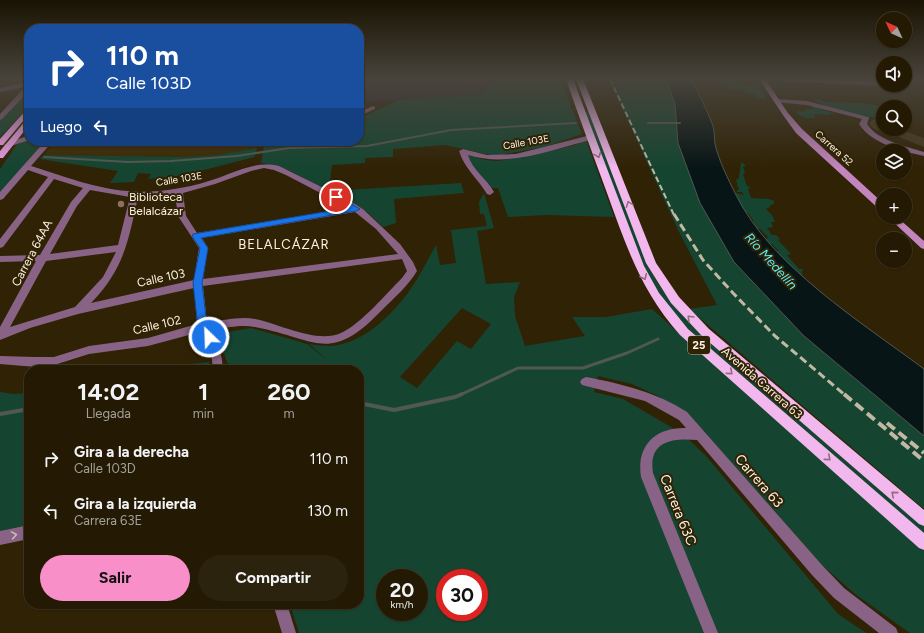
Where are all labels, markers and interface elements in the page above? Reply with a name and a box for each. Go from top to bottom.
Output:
north arrow [876,12,912,48]
map controls [876,12,912,268]
text: 110 m [106,38,179,72]
icon: right [40,40,92,92]
button: sound [876,56,912,92]
text: Calle 103D [106,72,192,94]
button: search [876,100,912,136]
icon: left [90,116,112,138]
text: Luego [40,118,82,136]
street label: Carrera 52 [812,128,856,168]
street label: Calle 103E [502,132,550,152]
button: layers [876,144,912,180]
one-way arrow [593,151,601,158]
street label: Calle 103E [155,169,203,189]
pin [319,180,353,214]
icon: arrive [325,186,347,208]
button: + [876,188,912,224]
place label: Biblioteca Belalcázar [129,190,183,218]
marker: Biblioteca Belalcázar [116,199,126,209]
one-way arrow [625,201,633,208]
street label: Carrera 64AA [9,217,55,289]
water label: Río Medellín [742,230,800,292]
button: − [876,232,912,268]
district label: BELALCÁZAR [238,237,330,252]
street label: Calle 103 [136,266,186,290]
one-way arrow [639,272,647,280]
street label: Calle 102 [132,313,182,337]
one-way arrow [687,315,695,323]
position arrow [188,316,230,358]
road number: 25 [688,336,710,354]
street label: Avenida Carrera 63 [719,344,805,422]
one-way arrow [725,368,733,375]
text: 14:02 [77,377,139,406]
text: 1 [198,377,208,406]
text: 260 [267,377,311,406]
text: Llegada [86,406,131,421]
text: min [193,406,214,421]
text: m [283,406,295,421]
text: Gira a la derecha [74,443,189,461]
icon: right [40,448,62,470]
text: 110 m [310,450,348,468]
street label: Carrera 63 [731,451,787,511]
one-way arrow [823,454,830,461]
text: Calle 103D [74,461,136,476]
street label: Carrera 63C [656,472,700,548]
one-way arrow [892,492,899,499]
text: Gira a la izquierda [74,495,196,513]
icon: left [40,500,62,522]
text: 130 m [308,502,348,520]
text: Carrera 63E [74,513,142,528]
one-way arrow [11,531,17,539]
button: Salir [40,555,190,601]
button: Compartir [198,555,348,601]
speed limit sign: 30 [436,569,488,621]
text: 20 [390,578,414,602]
text: km/h [391,598,413,611]

